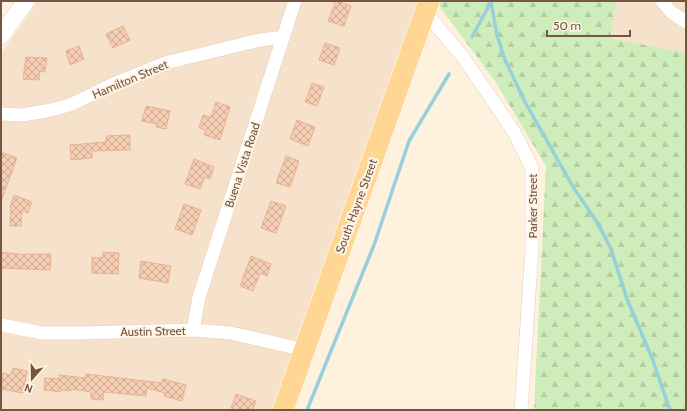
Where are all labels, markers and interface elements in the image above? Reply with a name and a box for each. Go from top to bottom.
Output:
scale bar [547,12,630,38]
text: 50 m [553,18,581,33]
street label: Hamilton Street [90,56,170,102]
street label: Buena Vista Road [221,121,263,209]
street label: South Hayne Street [332,157,380,255]
street label: Parker Street [525,174,540,238]
street label: Austin Street [120,323,186,339]
north arrow [12,359,52,399]
text: N [23,380,35,396]

